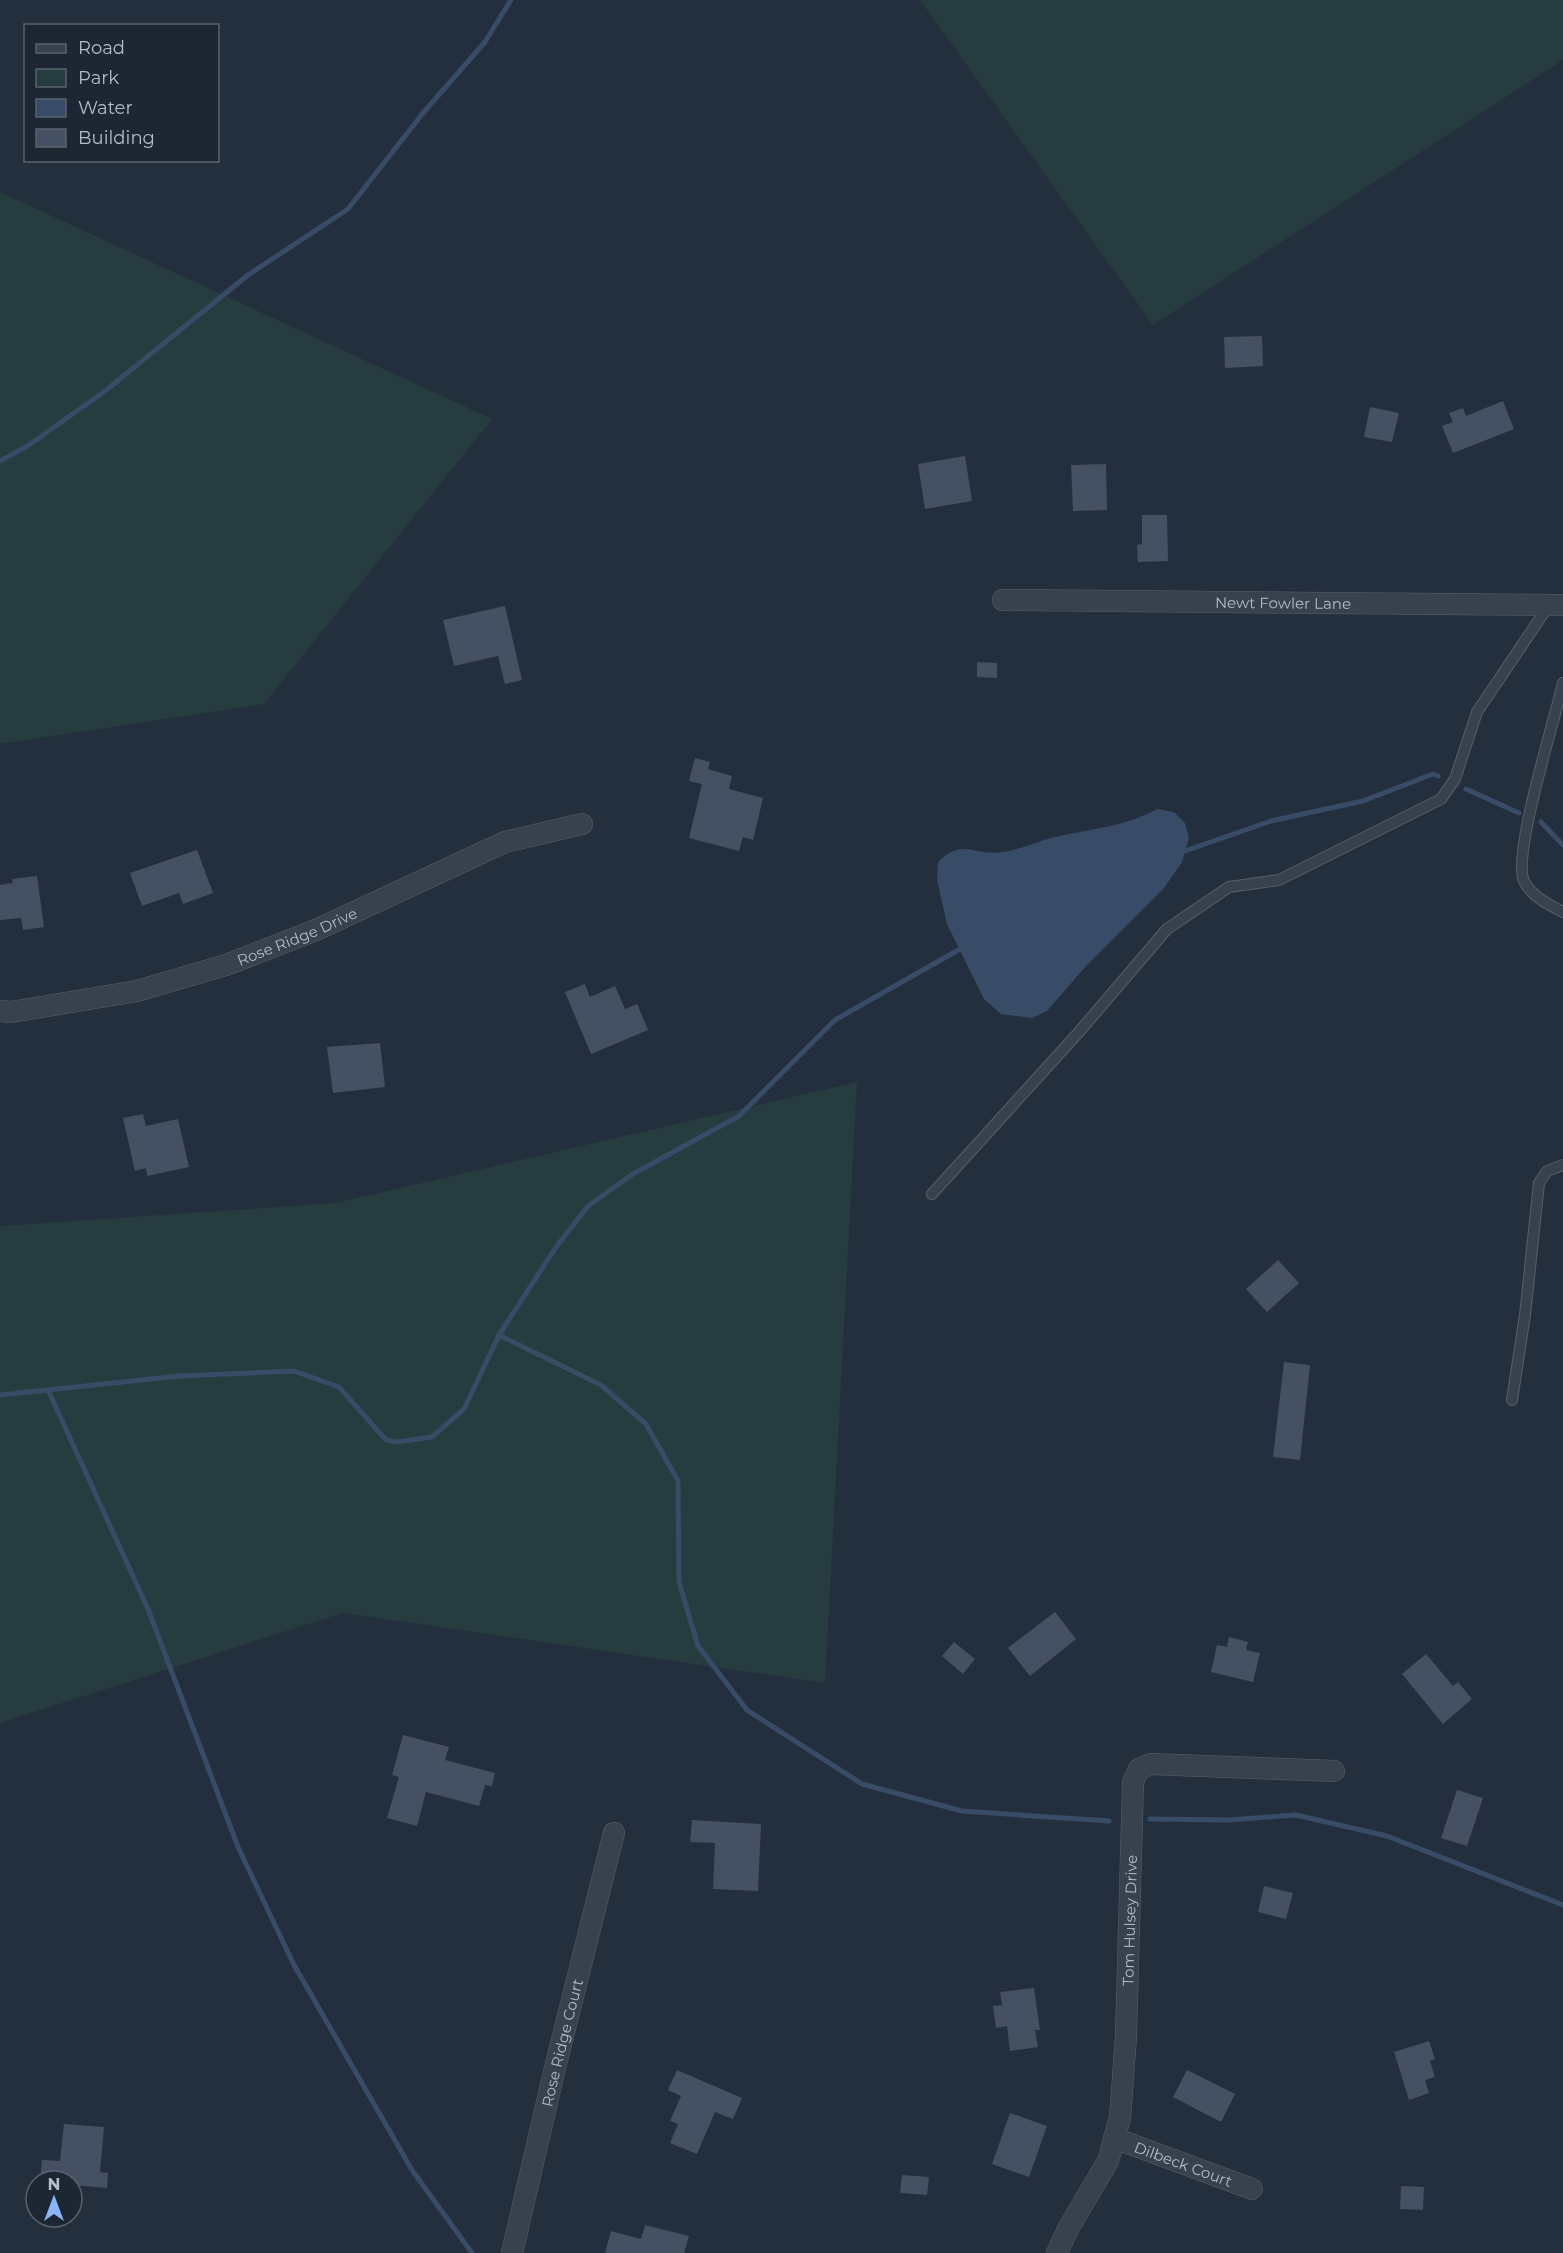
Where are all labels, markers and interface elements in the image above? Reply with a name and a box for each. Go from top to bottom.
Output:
legend [24,24,219,162]
text: Road [78,37,125,59]
text: Park [78,67,119,89]
text: Water [78,97,133,119]
text: Building [78,127,155,149]
street label: Newt Fowler Lane [1215,592,1351,613]
street label: Rose Ridge Drive [234,903,360,969]
street label: Tom Hulsey Drive [1118,1854,1140,1986]
street label: Rose Ridge Court [537,1977,587,2109]
street label: Dilbeck Court [1132,2137,1235,2190]
north arrow [24,2169,84,2229]
text: N [48,2175,60,2194]

